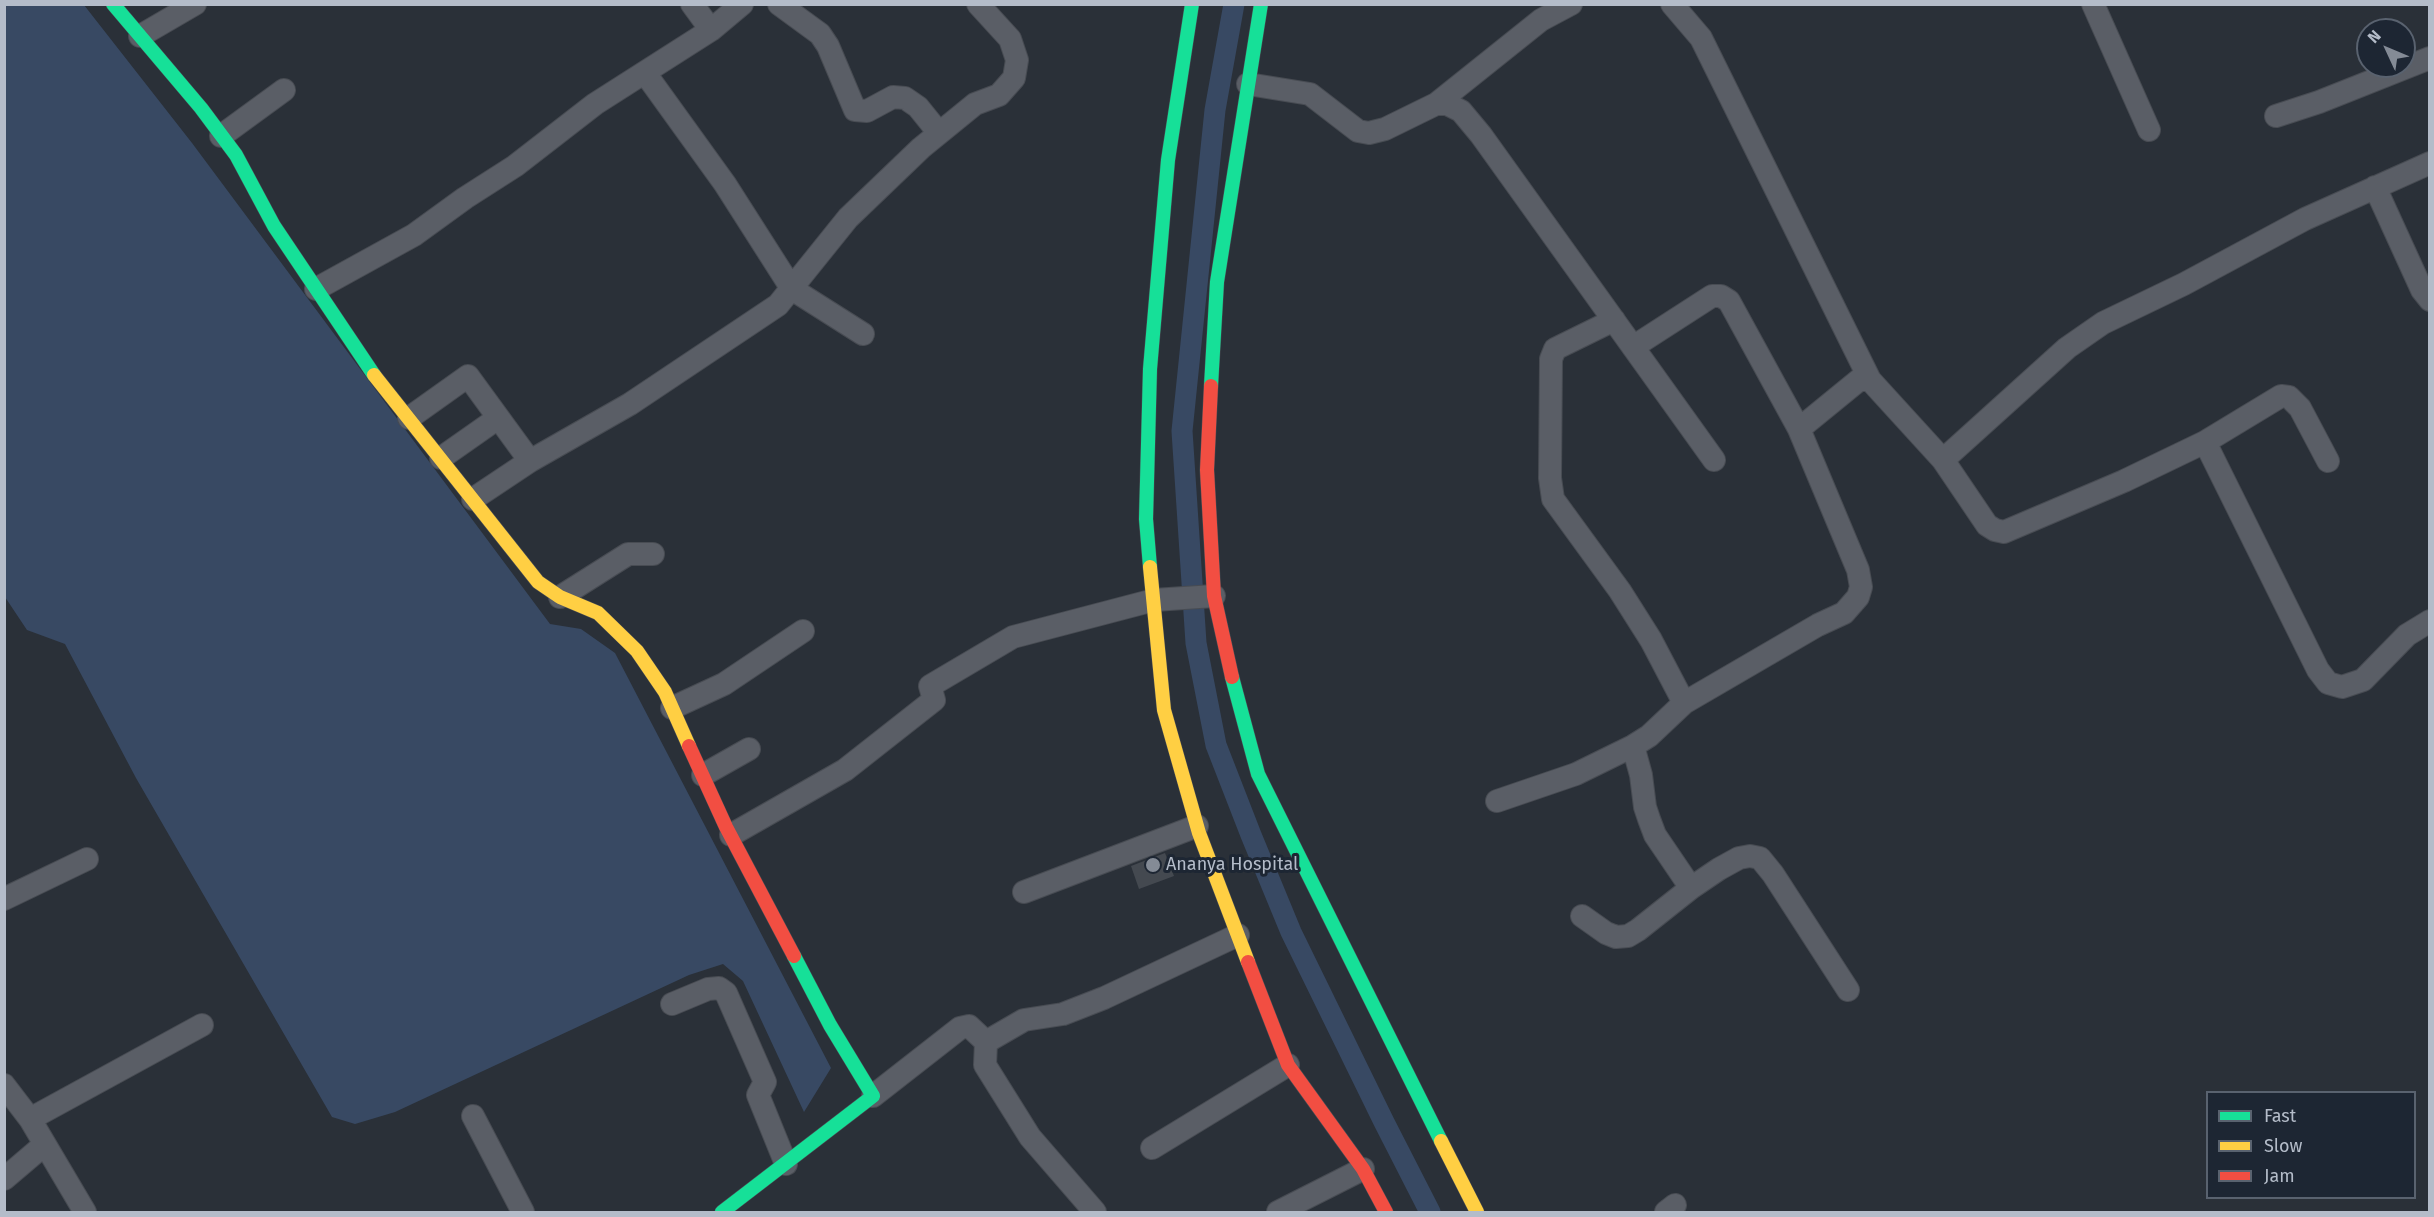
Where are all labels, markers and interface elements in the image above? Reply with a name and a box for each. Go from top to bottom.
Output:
north arrow [2356,18,2416,78]
text: N [2364,26,2385,47]
place label: Ananya Hospital [1166,854,1298,876]
marker: Ananya Hospital [1144,856,1162,874]
legend [2206,1091,2416,1199]
text: Fast [2264,1105,2296,1127]
text: Slow [2264,1135,2302,1157]
text: Jam [2264,1165,2295,1187]

